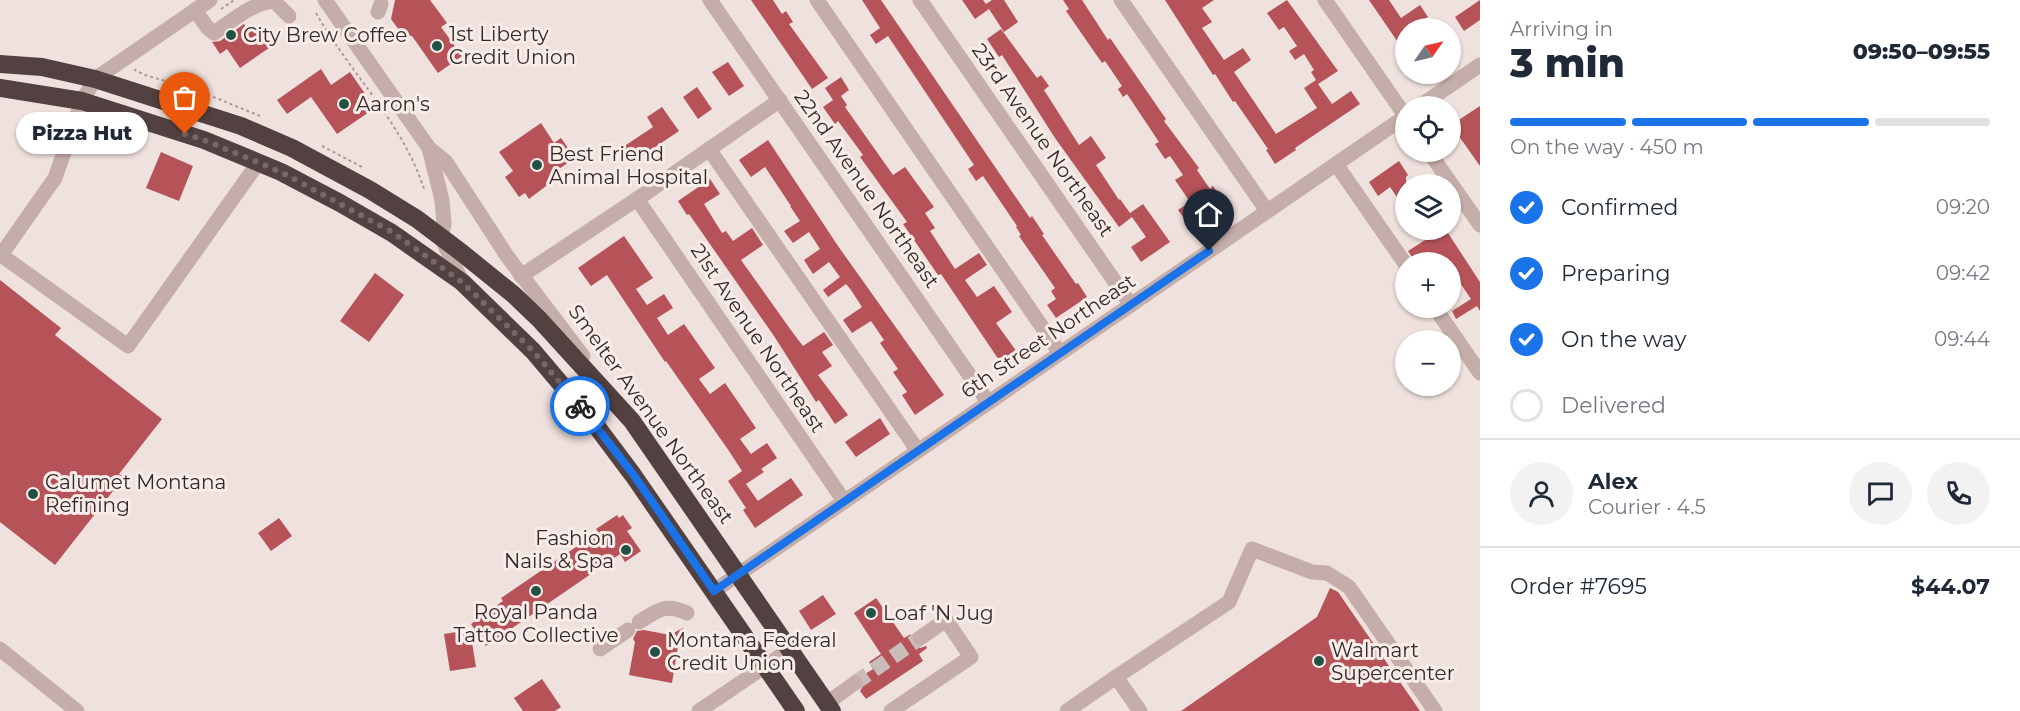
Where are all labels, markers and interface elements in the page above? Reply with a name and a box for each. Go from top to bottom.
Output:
text: Arriving in [1510,17,1613,41]
north arrow [1395,18,1461,84]
map controls [1395,18,1461,396]
place label: 1st Liberty Credit Union [449,22,576,69]
place label: City Brew Coffee [243,23,407,47]
marker: City Brew Coffee [224,28,238,42]
text: 09:50–09:55 [1853,38,1990,65]
marker: 1st Liberty Credit Union [430,39,444,53]
street label: 23rd Avenue Northeast [967,39,1119,241]
text: 3 min [1510,39,1625,87]
pin [159,72,210,134]
icon: bag [168,81,201,114]
street label: 22nd Avenue Northeast [789,85,945,293]
place label: Aaron's [356,92,430,116]
button: locate [1395,96,1461,162]
marker: Aaron's [337,97,351,111]
callout: Pizza Hut [17,113,149,155]
text: Pizza Hut [32,121,132,145]
text: On the way · 450 m [1510,135,1704,159]
place label: Best Friend Animal Hospital [549,142,708,189]
marker: Best Friend Animal Hospital [530,158,544,172]
button: layers [1395,174,1461,240]
pin [1183,189,1234,251]
icon: check [1510,191,1543,224]
text: Confirmed [1561,194,1678,221]
text: 09:20 [1936,195,1990,219]
icon: home [1192,198,1225,231]
street label: 21st Avenue Northeast [686,239,830,437]
button: + [1395,252,1461,318]
icon: check [1510,257,1543,290]
text: Preparing [1561,260,1670,287]
text: 09:42 [1936,261,1990,285]
street label: 6th Street Northeast [956,269,1140,403]
street label: Smelter Avenue Northeast [563,300,739,528]
icon: check [1510,323,1543,356]
text: On the way [1561,326,1686,353]
text: 09:44 [1934,327,1990,351]
button: − [1395,330,1461,396]
courier [550,376,610,436]
icon: bike [564,390,597,423]
text: Delivered [1561,392,1666,419]
button: person [1510,462,1573,525]
button: chat [1849,462,1912,525]
button: phone [1927,462,1990,525]
text: Alex [1588,468,1638,495]
place label: Calumet Montana Refining [45,470,226,517]
marker: Calumet Montana Refining [26,487,40,501]
text: Courier · 4.5 [1588,495,1706,519]
place label: Fashion Nails & Spa [504,526,614,573]
marker: Fashion Nails & Spa [619,543,633,557]
text: Order #7695 [1510,573,1647,600]
text: $44.07 [1911,573,1990,600]
marker: Royal Panda Tattoo Collective [529,584,543,598]
place label: Royal Panda Tattoo Collective [453,600,619,647]
place label: Loaf 'N Jug [883,601,994,625]
marker: Loaf 'N Jug [864,606,878,620]
place label: Montana Federal Credit Union [667,628,837,675]
place label: Walmart Supercenter [1331,638,1455,685]
marker: Montana Federal Credit Union [648,645,662,659]
marker: Walmart Supercenter [1312,654,1326,668]

